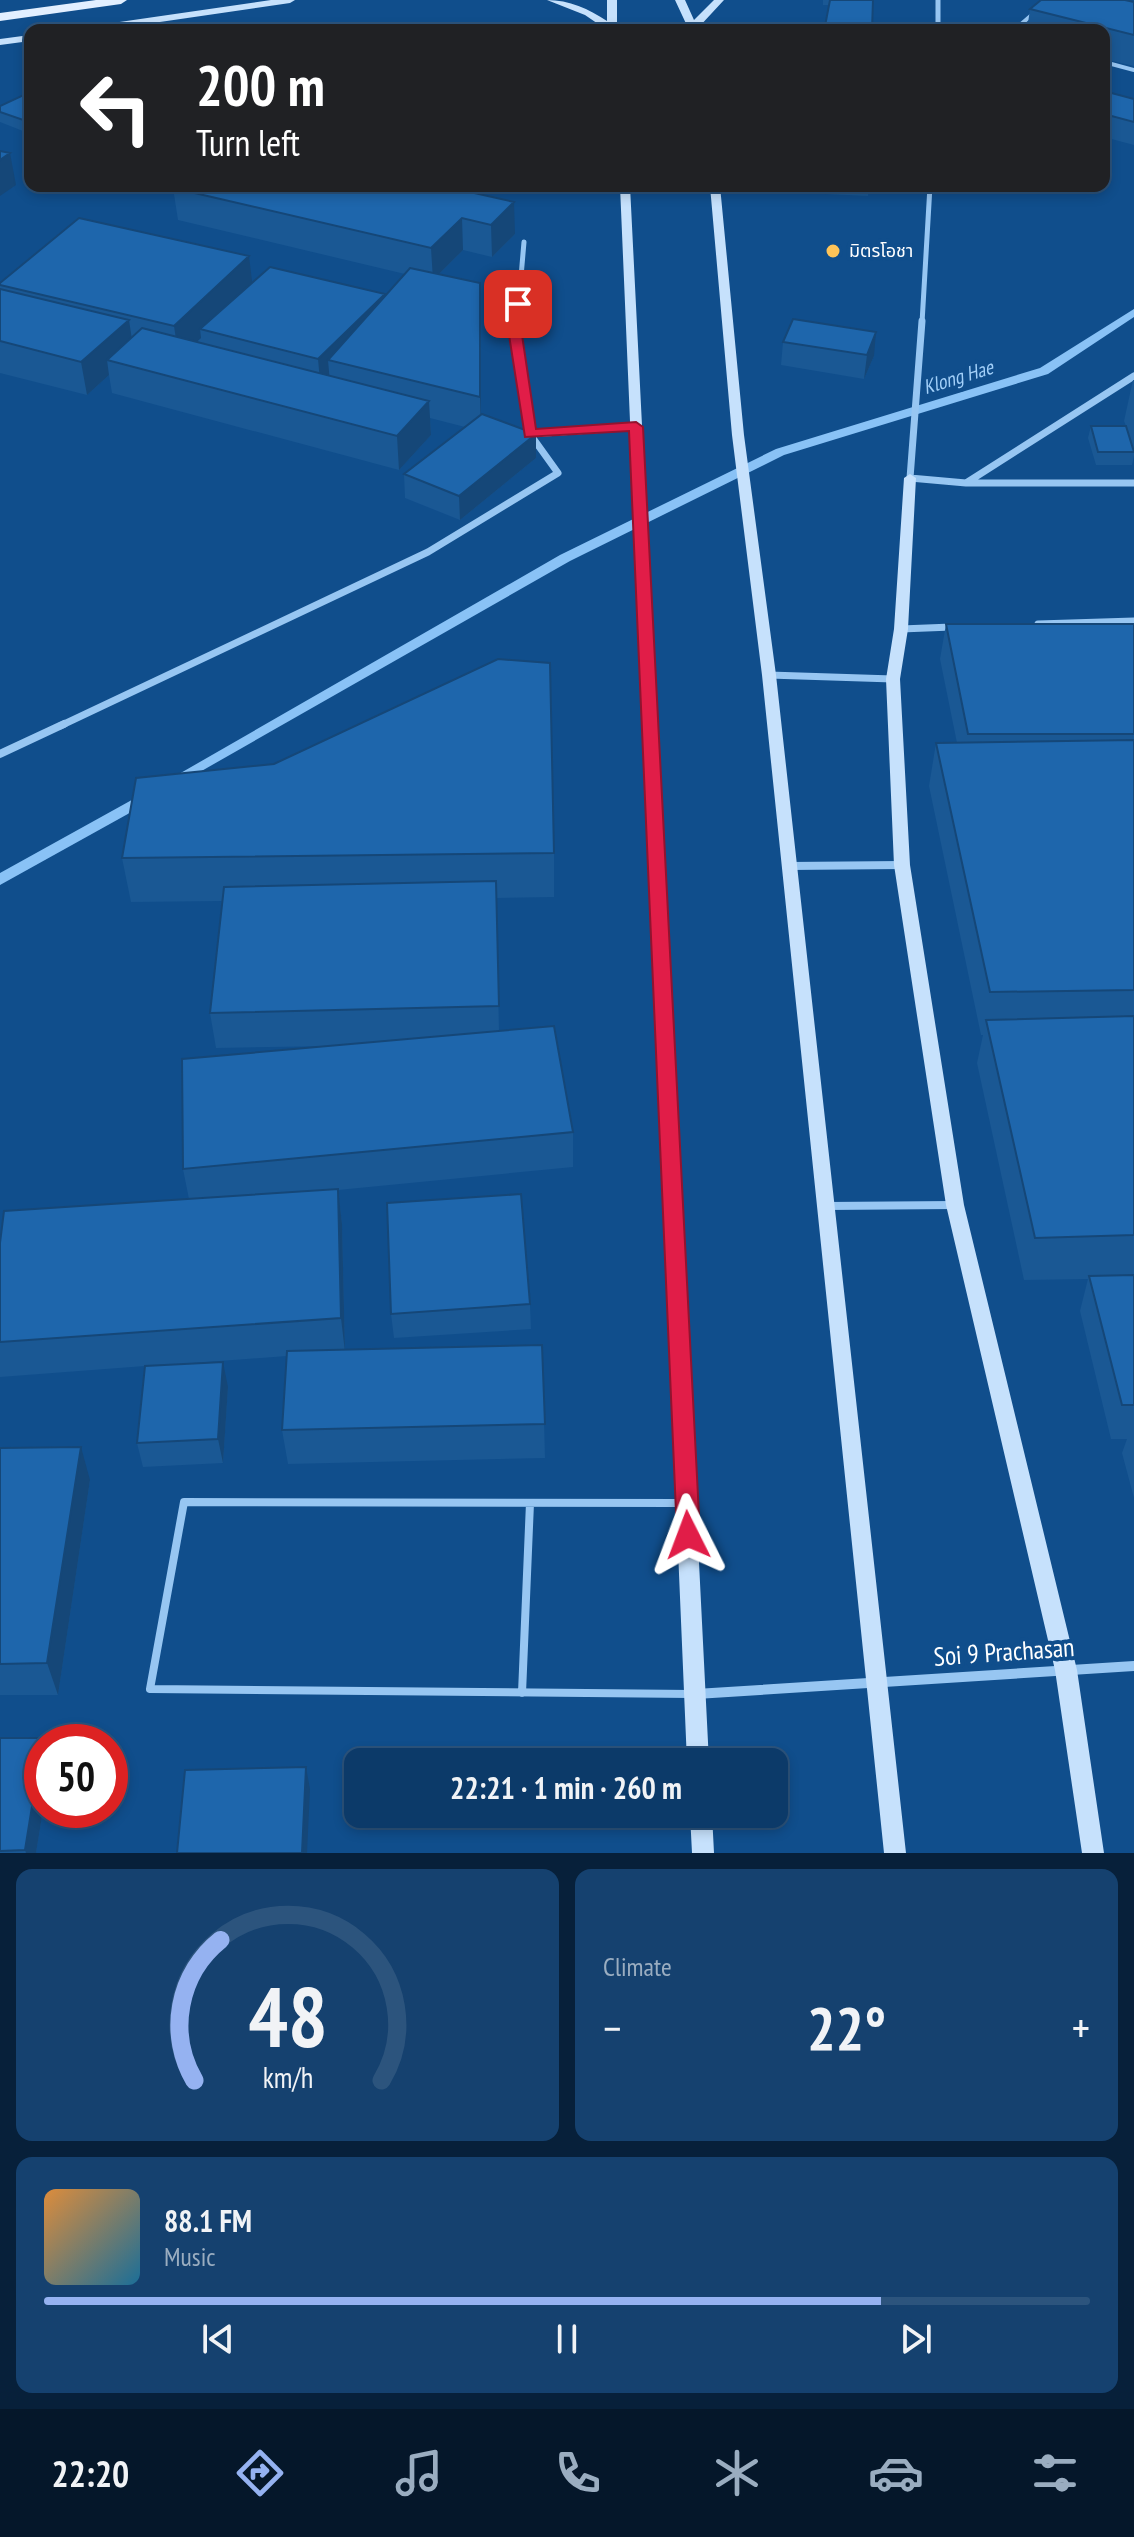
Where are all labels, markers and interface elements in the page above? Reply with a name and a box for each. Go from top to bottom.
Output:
text: 200 m [196,49,325,121]
icon: left [64,56,168,160]
text: Turn left [196,119,300,166]
place label: มิตรโอชา [849,239,913,262]
marker: มิตรโอชา [824,242,842,260]
pin [484,270,552,338]
icon: arrive [496,282,540,326]
water label: Klong Hae [920,354,998,400]
position arrow [646,1493,730,1577]
street label: Soi 9 Prachasan [932,1630,1075,1673]
speed limit sign: 50 [24,1724,128,1828]
text: 22:21 · 1 min · 260 m [450,1768,682,1807]
text: Climate [603,1950,672,1983]
text: 48 [248,1962,327,2070]
text: 22° [807,1989,886,2067]
text: − [603,1999,621,2056]
text: + [1072,1999,1090,2056]
text: km/h [262,2059,313,2096]
text: 88.1 FM [164,2201,252,2240]
text: Music [164,2240,216,2273]
icon: previous [196,2317,240,2361]
icon: pause [545,2317,589,2361]
icon: next [894,2317,938,2361]
icon: directions [232,2445,288,2501]
icon: music [391,2445,447,2501]
icon: phone [550,2445,606,2501]
icon: climate [709,2445,765,2501]
icon: car [868,2445,924,2501]
icon: filters [1027,2445,1083,2501]
text: 22:20 [51,2450,129,2497]

